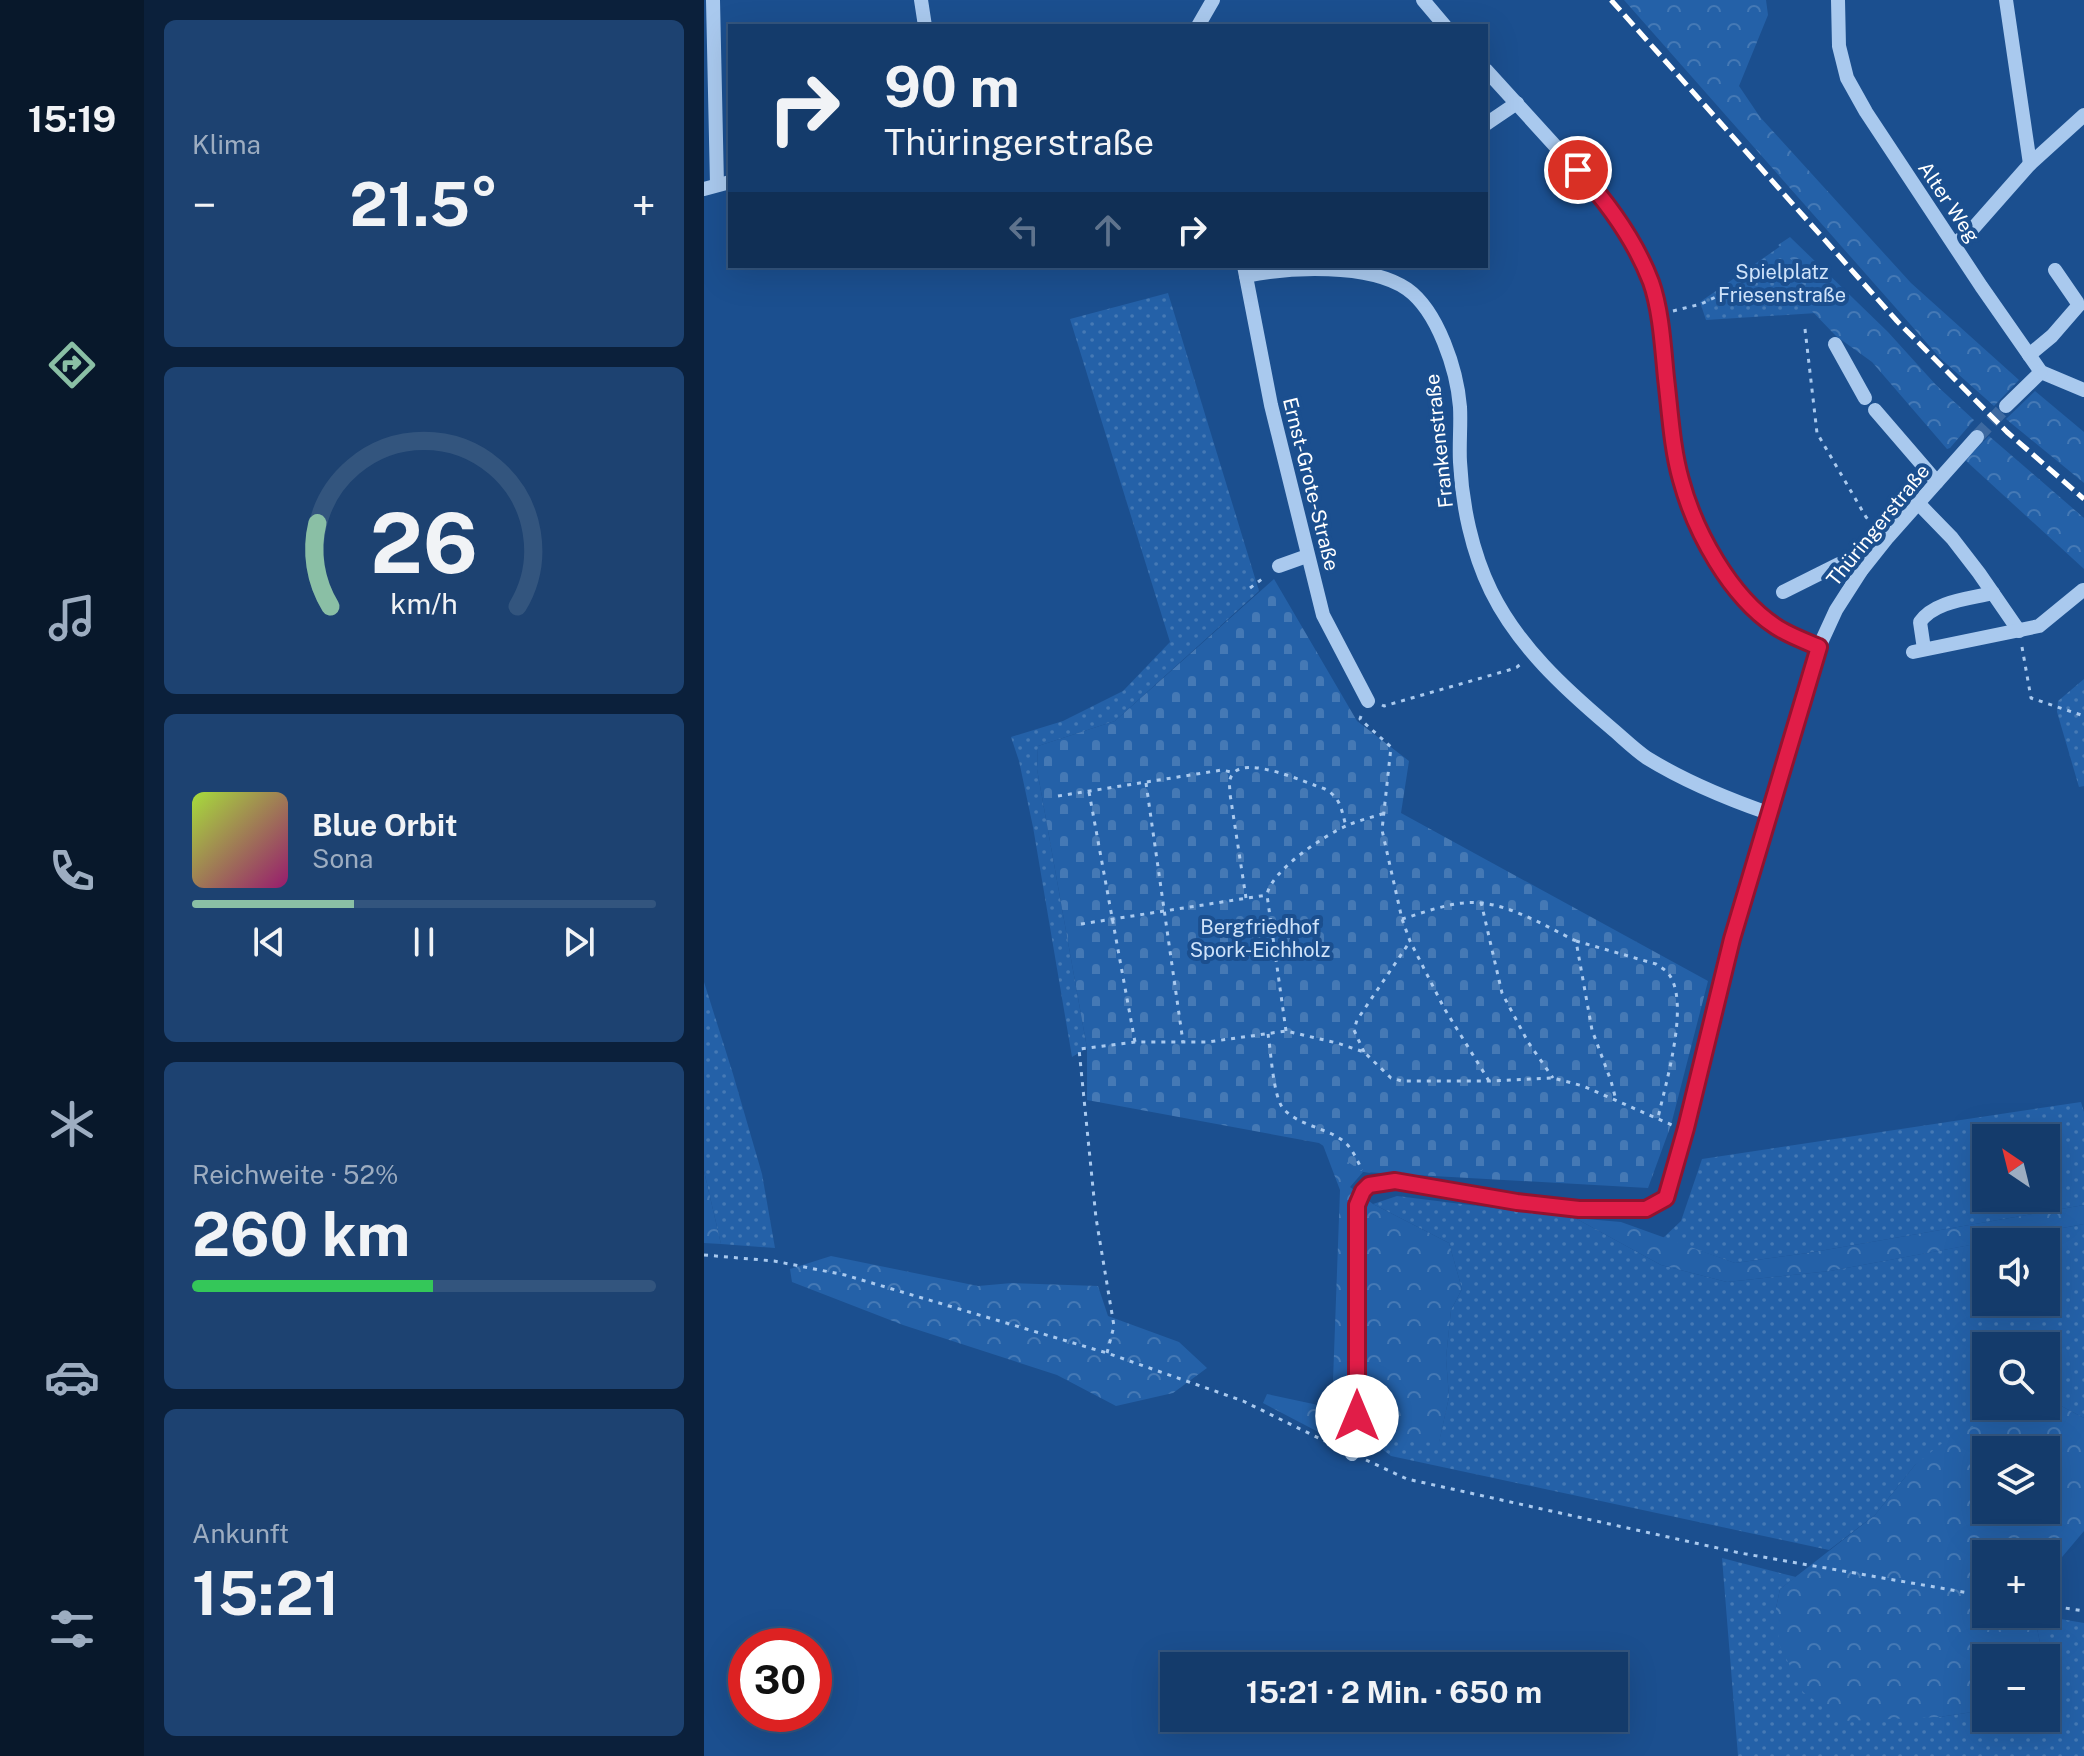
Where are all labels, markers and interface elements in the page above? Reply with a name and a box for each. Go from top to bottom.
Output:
text: 90 m [884,54,1020,120]
icon: right [752,56,856,160]
text: 15:19 [28,98,116,140]
text: Thüringerstraße [884,121,1154,163]
text: Klima [192,129,261,160]
pin [1544,136,1612,204]
icon: arrive [1556,148,1600,192]
street label: Alter Weg [1913,157,1985,247]
text: 21.5° [350,169,498,240]
text: − [192,179,216,231]
text: + [632,179,656,231]
icon: left [1002,208,1046,252]
icon: ahead [1086,208,1130,252]
icon: right [1170,208,1214,252]
park label: Spielplatz Friesenstraße [1718,260,1846,307]
icon: directions [44,337,100,393]
street label: Frankenstraße [1420,373,1458,509]
street label: Ernst-Grote-Straße [1278,395,1344,573]
street label: Thüringerstraße [1821,459,1935,591]
text: 26 [370,493,478,591]
text: km/h [390,587,458,620]
icon: music [44,590,100,646]
text: Blue Orbit [312,807,458,843]
icon: phone [44,843,100,899]
text: Sona [312,843,373,874]
park label: Bergfriedhof Spork-Eichholz [1190,915,1330,962]
icon: previous [247,920,291,964]
icon: pause [402,920,446,964]
icon: next [557,920,601,964]
icon: climate [44,1096,100,1152]
north arrow [1972,1124,2060,1212]
map controls [1972,1124,2060,1732]
text: Reichweite · 52% [192,1159,398,1190]
text: 260 km [192,1199,410,1270]
button: sound [1972,1228,2060,1316]
button: search [1972,1332,2060,1420]
icon: car [44,1349,100,1405]
position arrow [1315,1374,1399,1458]
button: layers [1972,1436,2060,1524]
text: Ankunft [192,1518,289,1549]
button: + [1972,1540,2060,1628]
text: 15:21 [192,1558,339,1629]
icon: filters [44,1601,100,1657]
speed limit sign: 30 [728,1628,832,1732]
button: − [1972,1644,2060,1732]
text: 15:21 · 2 Min. · 650 m [1246,1674,1542,1710]

